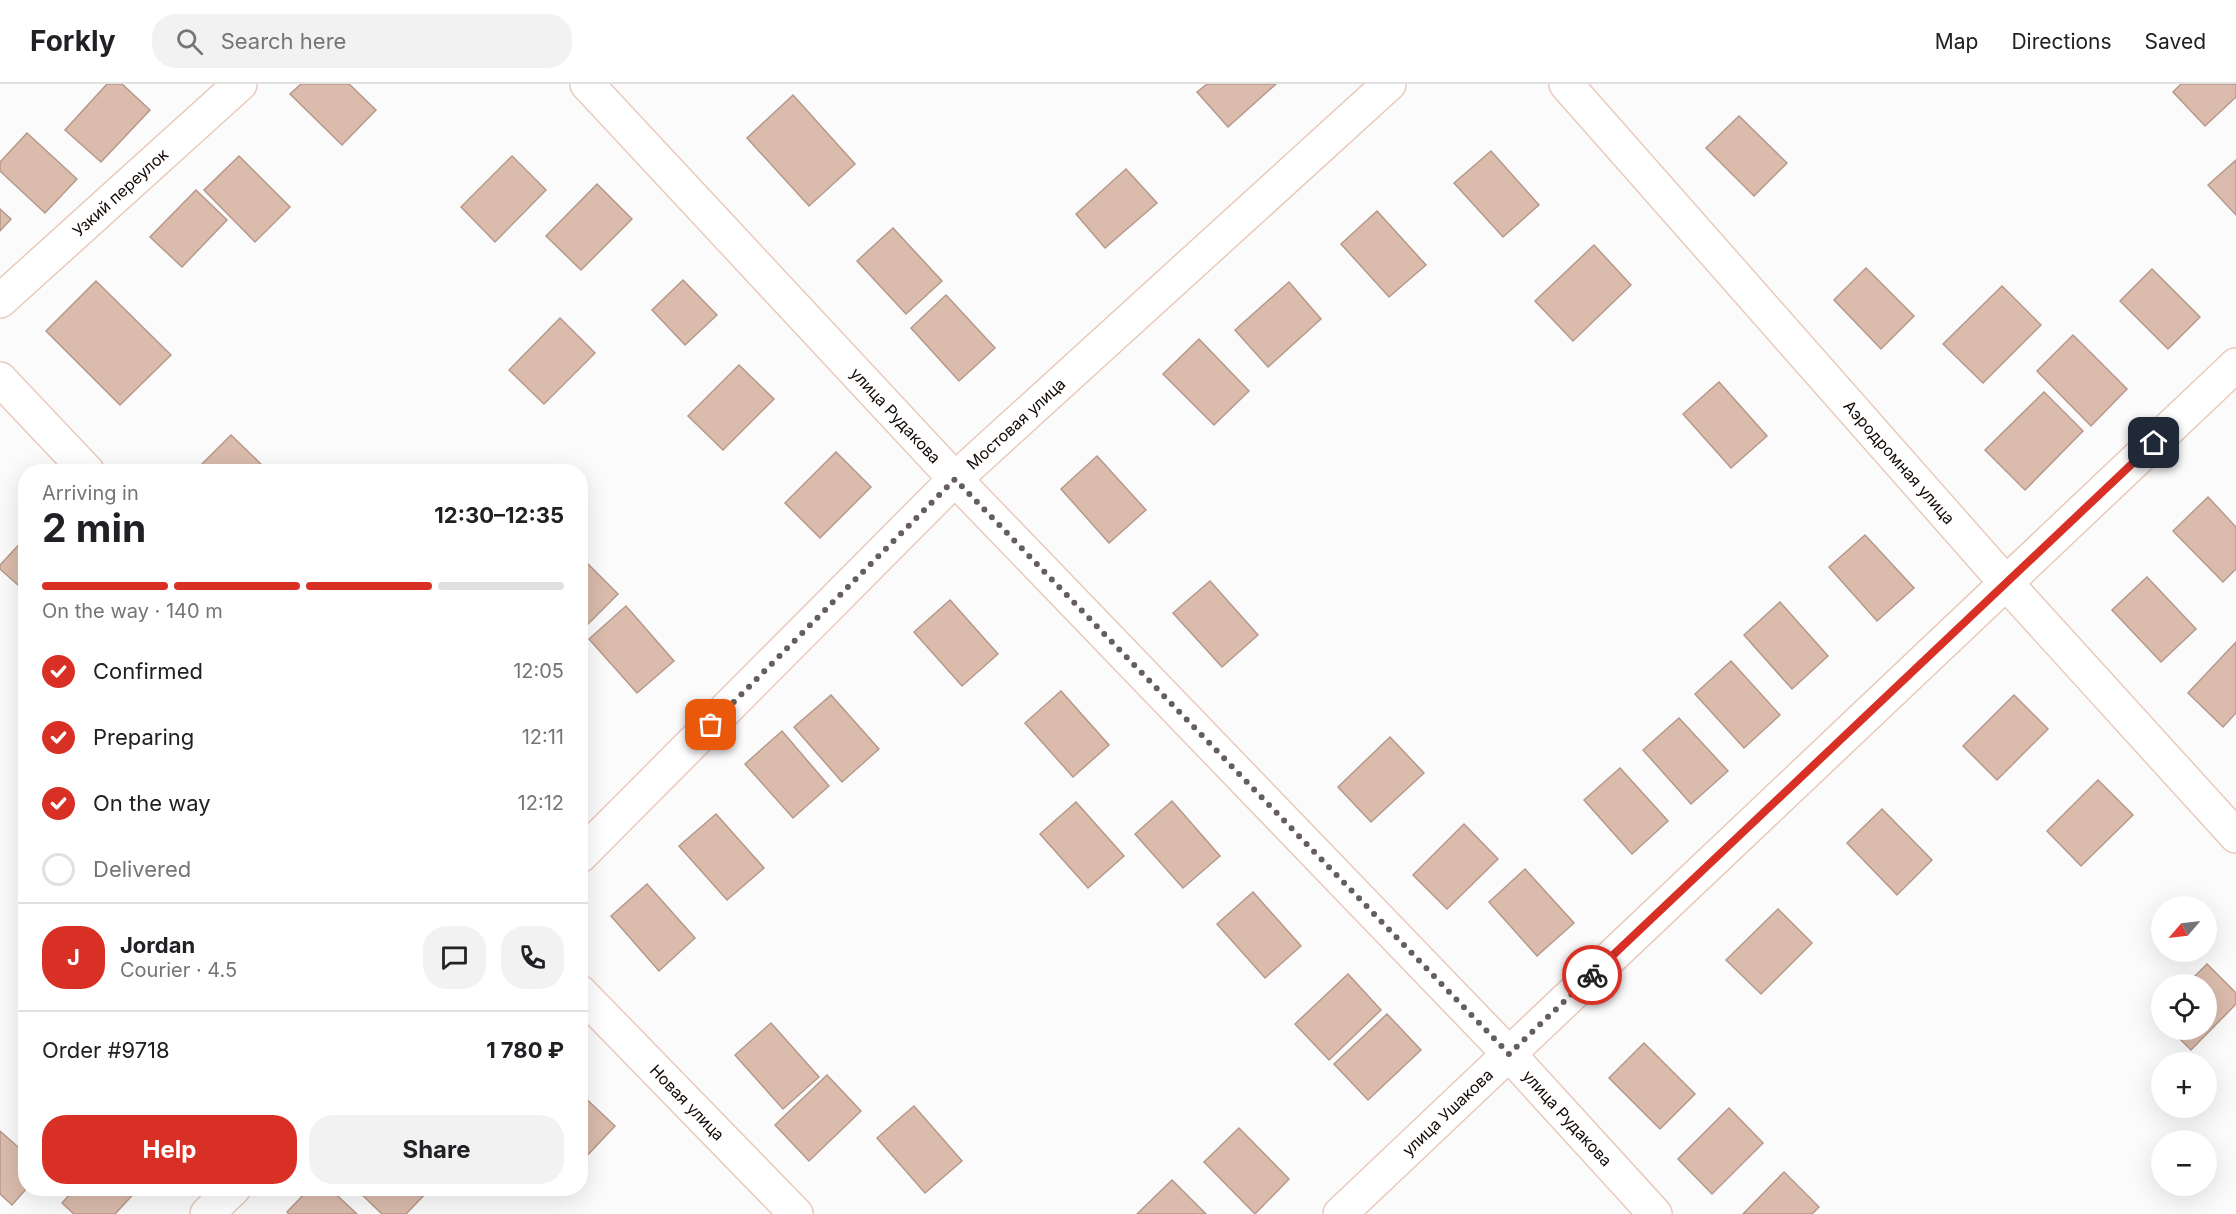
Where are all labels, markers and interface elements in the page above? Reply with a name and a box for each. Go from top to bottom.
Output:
search box [152,14,572,68]
text: Forkly [30,24,116,58]
icon: search [173,25,206,58]
text: Search here [221,28,346,54]
text: Map [1935,29,1978,54]
text: Directions [2011,29,2112,54]
text: Saved [2145,29,2206,54]
street label: Узкий переулок [68,144,172,241]
street label: улица Рудакова [846,363,945,467]
street label: Мостовая улица [962,374,1069,474]
street label: Аэродромная улица [1839,396,1959,528]
pin [2128,417,2179,468]
icon: home [2137,426,2170,459]
text: Arriving in [42,481,139,505]
text: 12:30–12:35 [434,502,564,528]
text: 2 min [42,504,146,551]
text: On the way · 140 m [42,599,223,623]
icon: check [42,655,75,688]
text: Confirmed [93,658,203,684]
text: 12:05 [513,659,564,683]
pin [685,699,736,750]
icon: bag [694,708,727,741]
icon: check [42,721,75,754]
text: Preparing [93,724,194,750]
text: 12:11 [522,725,564,749]
icon: check [42,787,75,820]
text: On the way [93,790,211,816]
text: 12:12 [518,791,564,815]
text: Delivered [93,856,191,882]
north arrow [2151,896,2217,962]
map controls [2151,896,2217,1196]
button: chat [423,926,486,989]
button: phone [501,926,564,989]
text: Jordan [120,932,195,958]
text: J [67,944,80,970]
courier [1562,945,1622,1005]
text: Courier · 4.5 [120,958,237,982]
icon: bike [1576,959,1609,992]
button: locate [2151,974,2217,1040]
text: Order #9718 [42,1037,170,1063]
text: 1 780 ₽ [486,1037,564,1063]
button: + [2151,1052,2217,1118]
street label: Новая улица [646,1060,729,1145]
street label: улица Ушакова [1398,1065,1497,1160]
street label: улица Рудакова [1518,1066,1616,1170]
button: Help [42,1115,297,1184]
button: Share [309,1115,564,1184]
button: − [2151,1130,2217,1196]

